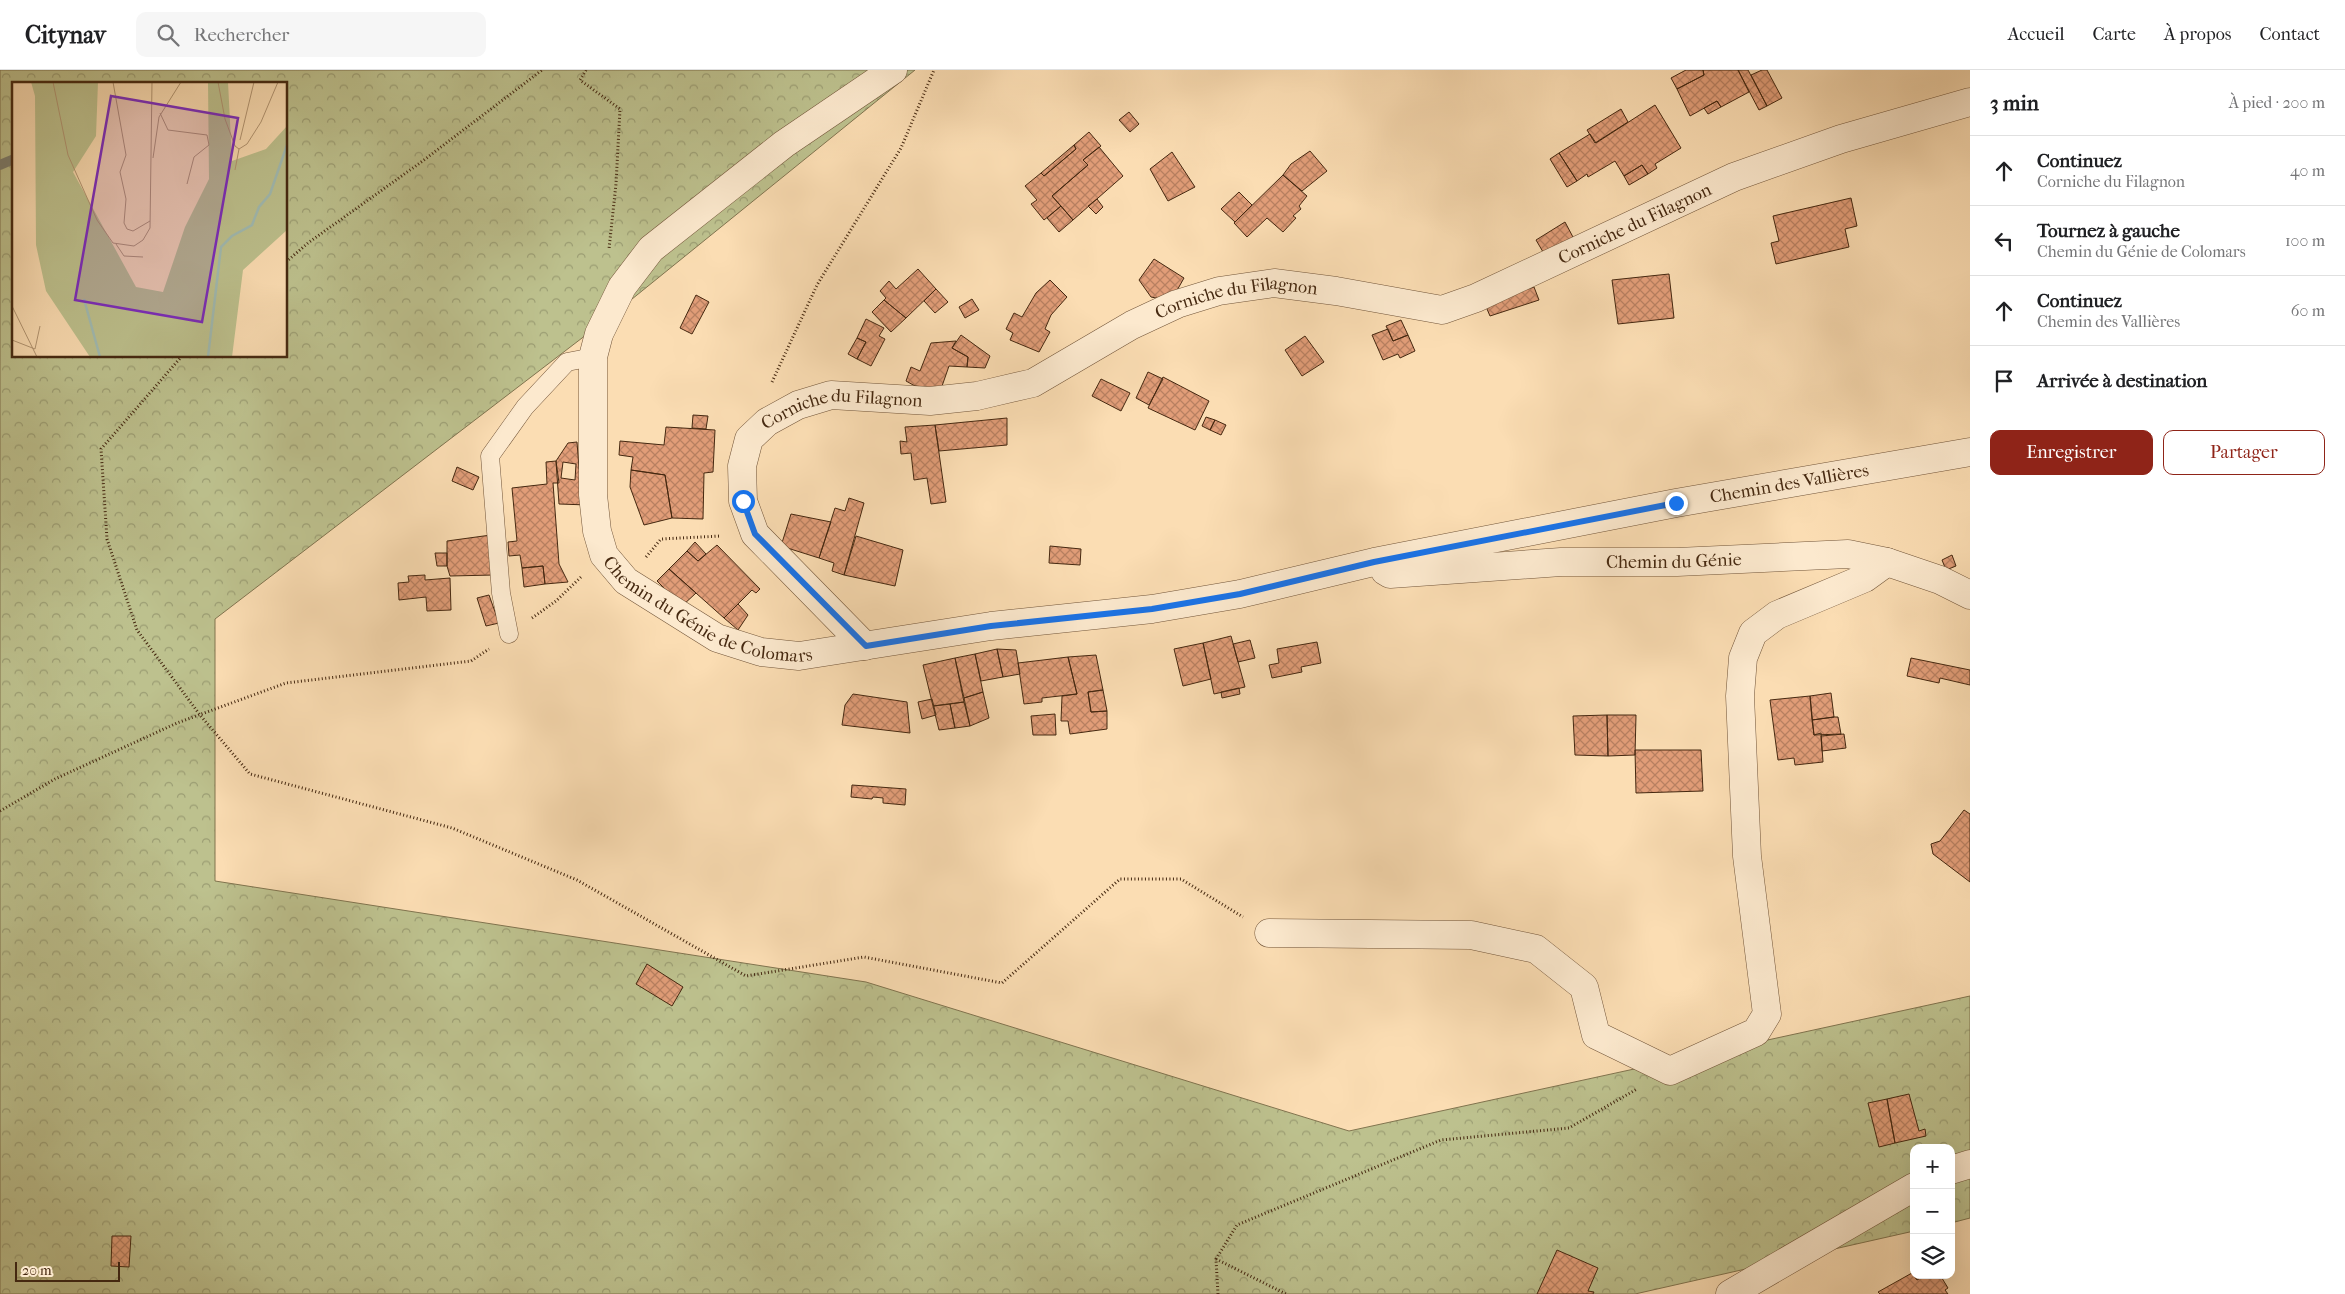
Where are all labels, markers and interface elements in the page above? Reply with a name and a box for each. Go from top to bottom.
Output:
search box [136,12,486,57]
text: Citynav [25,21,106,49]
icon: search [154,21,182,49]
text: Rechercher [194,24,289,46]
text: Accueil [2008,24,2065,45]
text: Carte [2093,24,2136,45]
text: À propos [2164,24,2231,45]
text: Contact [2259,24,2320,45]
inset map [12,82,288,358]
text: 3 min [1990,91,2039,115]
text: À pied · 200 m [2229,93,2325,112]
text: Continuez [2037,150,2122,172]
icon: ahead [1990,157,2018,185]
text: 40 m [2290,161,2325,180]
text: Corniche du Filagnon [2037,172,2185,191]
street label: Corniche du Filagnon [1555,178,1715,268]
text: Tournez à gauche [2037,220,2180,242]
icon: left [1990,227,2018,255]
text: 100 m [2285,231,2325,250]
text: Chemin du Génie de Colomars [2037,242,2246,261]
street label: Corniche du Filagnon [1151,272,1319,323]
text: Continuez [2037,290,2122,312]
icon: ahead [1990,297,2018,325]
text: 60 m [2291,301,2325,320]
text: Chemin des Vallières [2037,312,2180,331]
icon: arrive [1990,367,2018,395]
text: Arrivée à destination [2037,370,2207,392]
street label: Corniche du Filagnon [757,385,924,434]
button: Enregistrer [1990,430,2153,475]
button: Partager [2163,430,2325,475]
street label: Chemin des Vallières [1708,459,1871,507]
route start [732,490,755,513]
route end [1665,492,1688,515]
street label: Chemin du Génie [1606,548,1742,573]
street label: Chemin du Génie de Colomars [599,551,814,667]
map controls [1910,1144,1955,1279]
button: + [1910,1144,1955,1189]
button: − [1910,1189,1955,1234]
button: layers [1910,1234,1955,1279]
scale bar [15,1259,120,1282]
text: 20 m [22,1262,52,1279]

